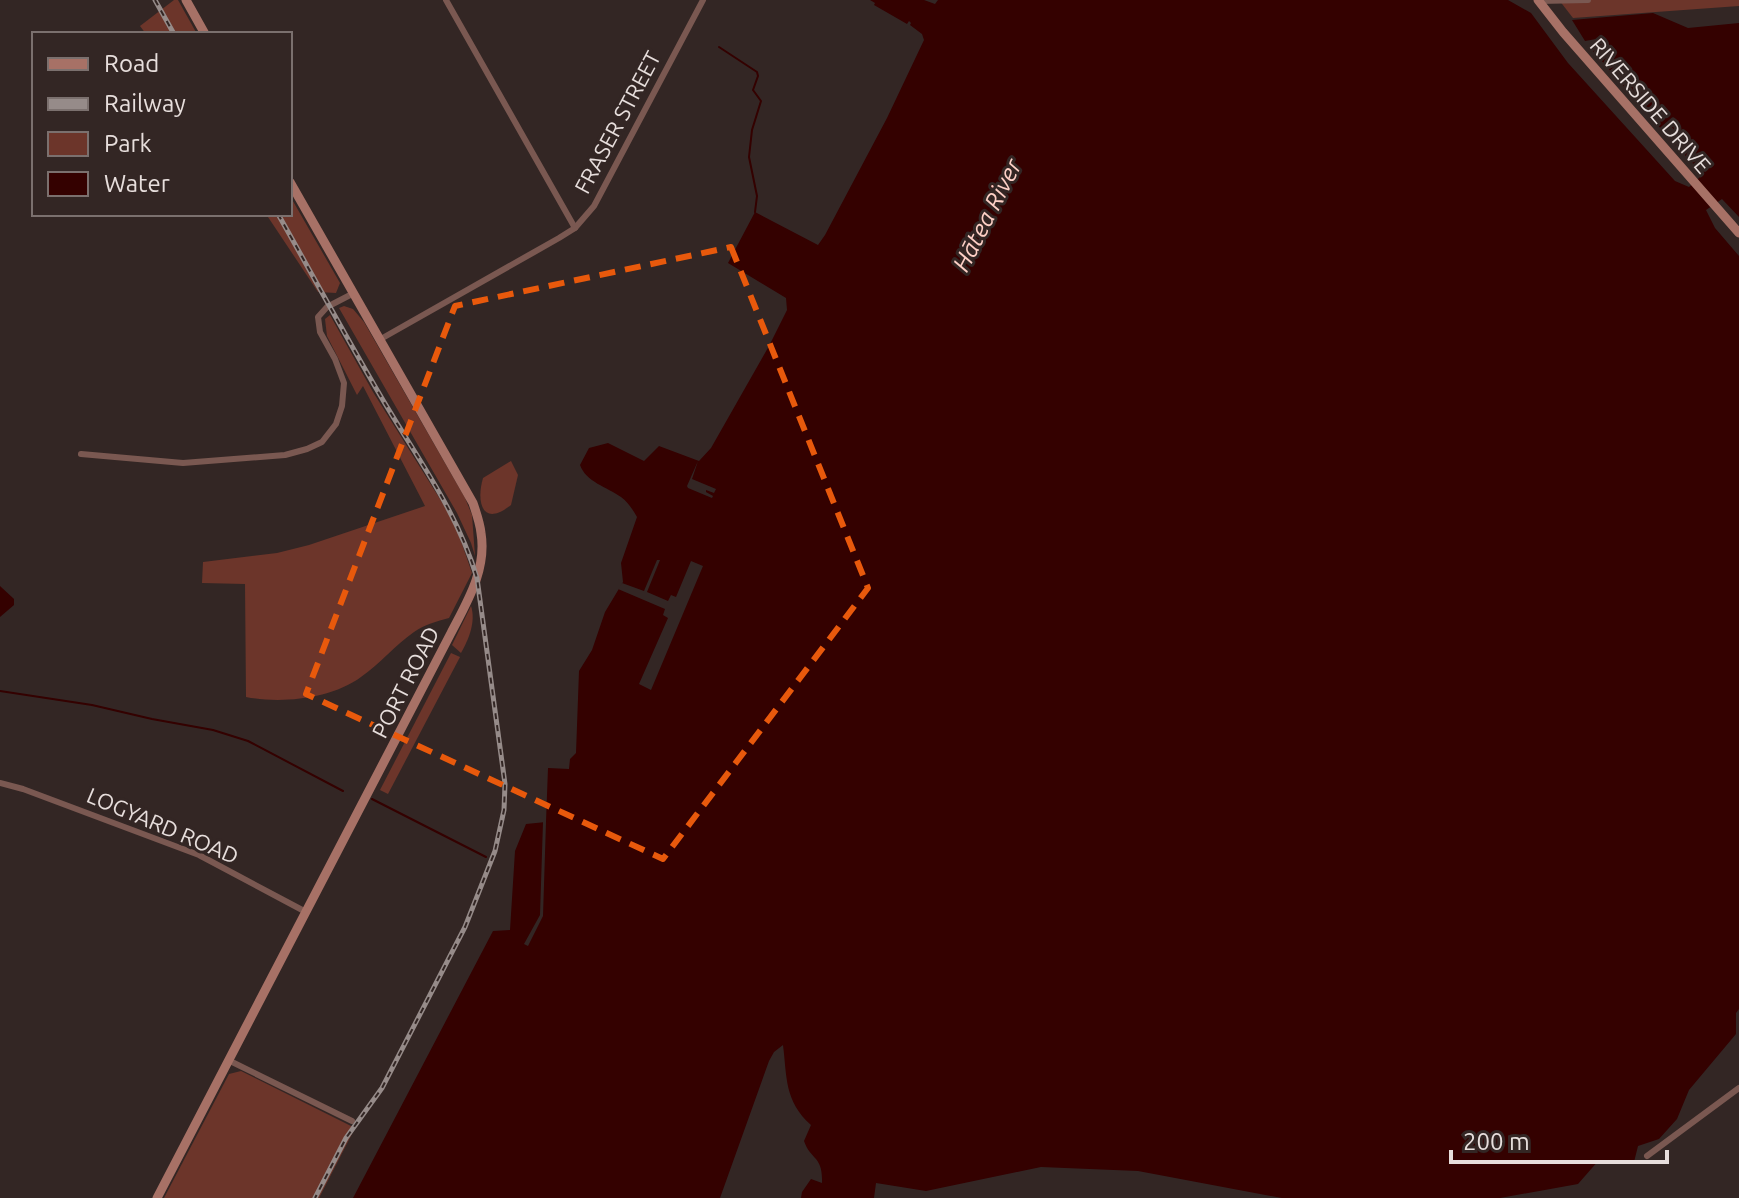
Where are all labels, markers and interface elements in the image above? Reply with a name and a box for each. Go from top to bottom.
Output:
legend [32,32,292,216]
street label: RIVERSIDE DRIVE [1586,32,1716,178]
street label: FRASER STREET [569,47,665,197]
text: Road [104,50,159,77]
text: Railway [104,90,186,117]
text: Park [104,130,152,157]
water label: Hātea River [947,154,1027,276]
text: Water [104,170,170,197]
street label: PORT ROAD [366,622,444,742]
street label: LOGYARD ROAD [83,782,243,868]
scale bar [1451,1114,1667,1164]
text: 200 m [1463,1128,1530,1155]

